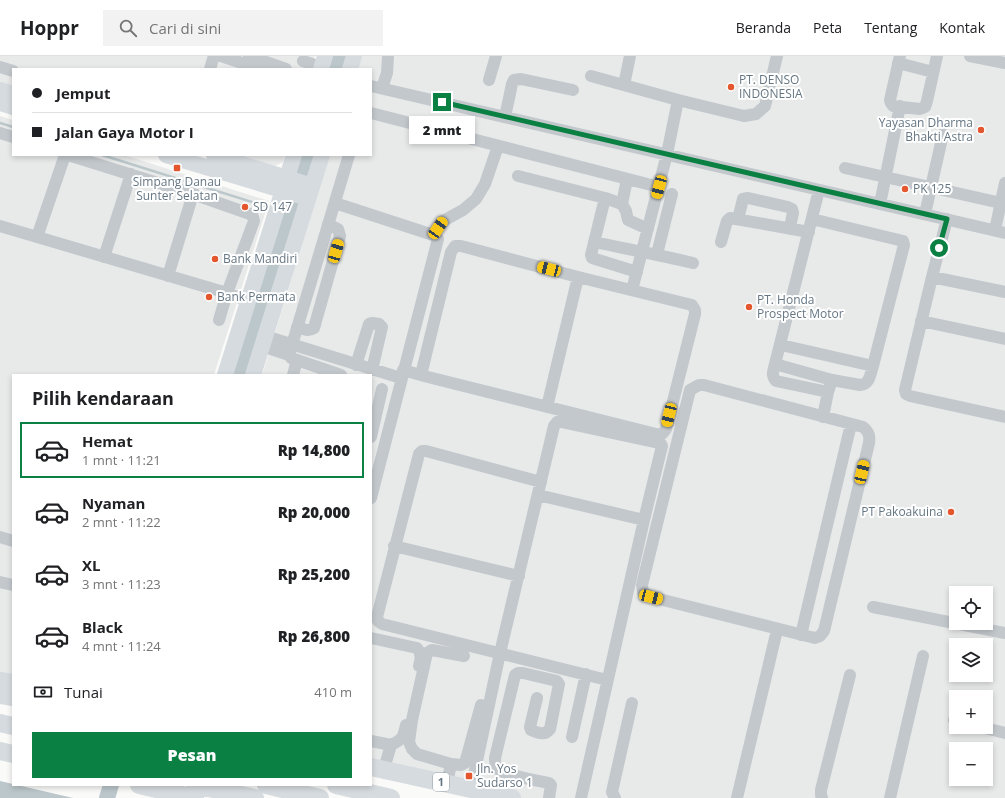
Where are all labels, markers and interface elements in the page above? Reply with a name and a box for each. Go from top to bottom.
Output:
search box [103,10,383,46]
text: Hoppr [20,15,79,41]
icon: search [117,17,139,39]
text: Cari di sini [149,18,221,38]
text: Beranda [736,18,791,37]
text: Peta [813,18,842,37]
text: Tentang [864,18,917,37]
text: Kontak [939,18,985,37]
place label: PT. DENSO INDONESIA [739,71,803,102]
marker: PT. DENSO INDONESIA [726,82,736,92]
text: Jemput [56,83,110,103]
route end [433,93,451,111]
place label: Yayasan Dharma Bhakti Astra [879,114,973,145]
callout: 2 mnt [409,116,475,144]
text: 2 mnt [423,121,461,139]
text: Jalan Gaya Motor I [56,122,194,142]
marker: Yayasan Dharma Bhakti Astra [976,125,986,135]
marker: Simpang Danau Sunter Selatan [172,163,182,173]
place label: Simpang Danau Sunter Selatan [133,173,221,204]
car [650,174,668,200]
place label: PK 125 [913,180,951,197]
marker: PK 125 [900,184,910,194]
place label: SD 147 [253,198,292,215]
marker: SD 147 [240,202,250,212]
car [426,215,450,241]
car [327,238,345,264]
route start [930,239,948,257]
place label: Bank Mandiri [223,250,297,267]
marker: Bank Mandiri [210,254,220,264]
car [536,260,562,278]
place label: Bank Permata [217,288,296,305]
place label: PT. Honda Prospect Motor [757,291,844,322]
marker: Bank Permata [204,292,214,302]
marker: PT. Honda Prospect Motor [744,302,754,312]
text: Pilih kendaraan [32,386,174,410]
car [660,402,678,428]
text: Hemat [82,431,133,451]
icon: car [34,432,70,468]
text: Rp 14,800 [278,440,350,460]
text: 1 mnt · 11:21 [82,451,161,469]
car [853,459,871,485]
text: Nyaman [82,493,145,513]
icon: car [34,494,70,530]
text: Rp 20,000 [278,502,350,522]
place label: PT Pakoakuina [861,503,943,520]
marker: PT Pakoakuina [946,507,956,517]
text: 2 mnt · 11:22 [82,513,161,531]
text: XL [82,555,100,575]
icon: car [34,556,70,592]
text: Rp 25,200 [278,564,350,584]
text: 3 mnt · 11:23 [82,575,161,593]
map controls [949,586,993,786]
button: locate [949,586,993,630]
car [638,588,664,606]
text: Black [82,617,123,637]
icon: car [34,618,70,654]
text: Rp 26,800 [278,626,350,646]
text: 4 mnt · 11:24 [82,637,161,655]
button: layers [949,638,993,682]
icon: cash [32,681,54,703]
text: Tunai [64,682,103,702]
text: 410 m [314,683,352,701]
button: + [949,690,993,734]
button: Pesan [32,732,352,778]
button: − [949,742,993,786]
place label: Jln. Yos Sudarso 1 [476,760,533,791]
marker: Jln. Yos Sudarso 1 [464,771,474,781]
road number: 1 [433,773,449,791]

